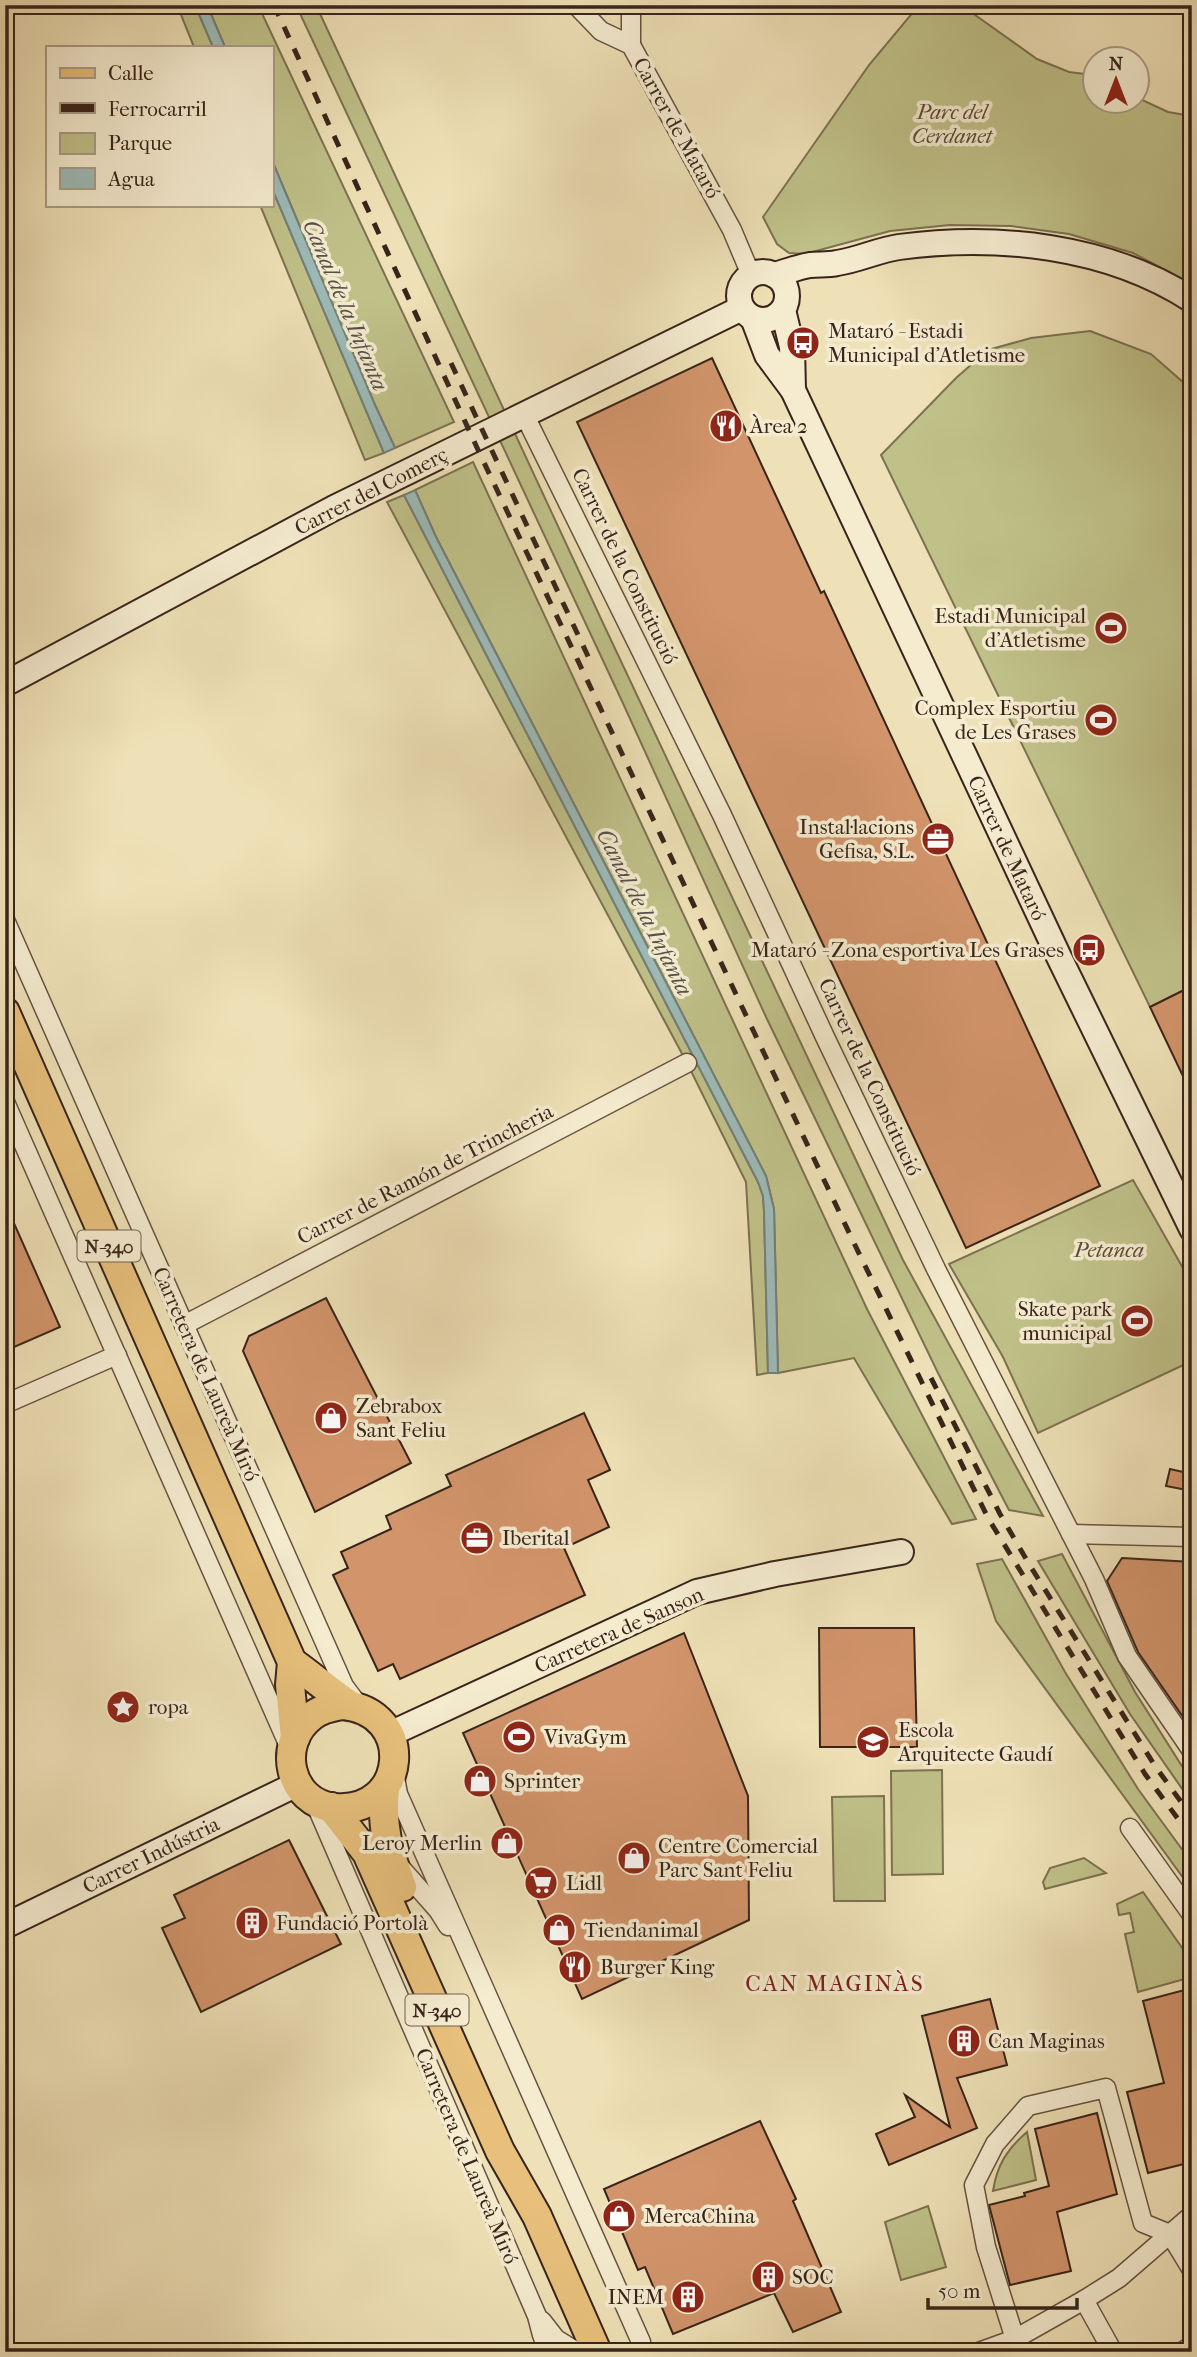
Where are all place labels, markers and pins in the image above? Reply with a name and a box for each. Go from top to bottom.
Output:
place label: Mataró - Estadi Municipal d'Atletisme [828,319,1025,367]
bus stop icon: Mataró - Estadi Municipal d'Atletisme [784,324,822,362]
restaurant icon: Àrea 2 [707,407,745,445]
place label: Àrea 2 [749,414,808,438]
place label: Estadi Municipal d'Atletisme [935,604,1086,652]
sports icon: Estadi Municipal d'Atletisme [1092,609,1130,647]
place label: Complex Esportiu de Les Grases [914,696,1076,744]
sports icon: Complex Esportiu de Les Grases [1082,701,1120,739]
place label: Instal·lacions Gefisa, S.L. [799,815,914,863]
office icon: Instal·lacions Gefisa, S.L. [919,820,957,858]
bus stop icon: Mataró - Zona esportiva Les Grases [1070,931,1108,969]
place label: Mataró - Zona esportiva Les Grases [751,938,1064,962]
place label: Skate park municipal [1018,1297,1112,1345]
sports icon: Skate park municipal [1118,1302,1156,1340]
place label: Zebrabox Sant Feliu [356,1394,446,1442]
shop icon: Zebrabox Sant Feliu [312,1399,350,1437]
office icon: Iberital [458,1519,496,1557]
place label: Iberital [502,1526,570,1550]
place icon: ropa [104,1688,142,1726]
place label: ropa [148,1695,189,1719]
sports icon: VivaGym [500,1718,538,1756]
place label: Escola Arquitecte Gaudí [897,1718,1054,1766]
school or university icon: Escola Arquitecte Gaudí [854,1723,892,1761]
place label: VivaGym [543,1725,627,1749]
shop icon: Sprinter [461,1762,499,1800]
place label: Sprinter [504,1769,580,1793]
shop icon: Leroy Merlin [488,1824,526,1862]
place label: Leroy Merlin [362,1831,482,1855]
place label: Centre Comercial Parc Sant Feliu [658,1834,818,1882]
shop icon: Centre Comercial Parc Sant Feliu [615,1839,653,1877]
supermarket icon: Lidl [522,1864,560,1902]
place label: Lidl [566,1871,602,1895]
building icon: Fundació Portolà [233,1904,271,1942]
place label: Fundació Portolà [276,1911,428,1935]
shop icon: Tiendanimal [540,1911,578,1949]
place label: Tiendanimal [584,1918,699,1942]
restaurant icon: Burger King [556,1948,594,1986]
place label: Burger King [600,1955,715,1979]
building icon: Can Maginas [945,2022,983,2060]
place label: Can Maginas [988,2029,1105,2053]
shop icon: MercaChina [600,2197,638,2235]
place label: MercaChina [644,2204,756,2228]
building icon: SOC [749,2258,787,2296]
place label: SOC [792,2265,834,2289]
building icon: INEM [669,2278,707,2316]
place label: INEM [608,2285,664,2309]

